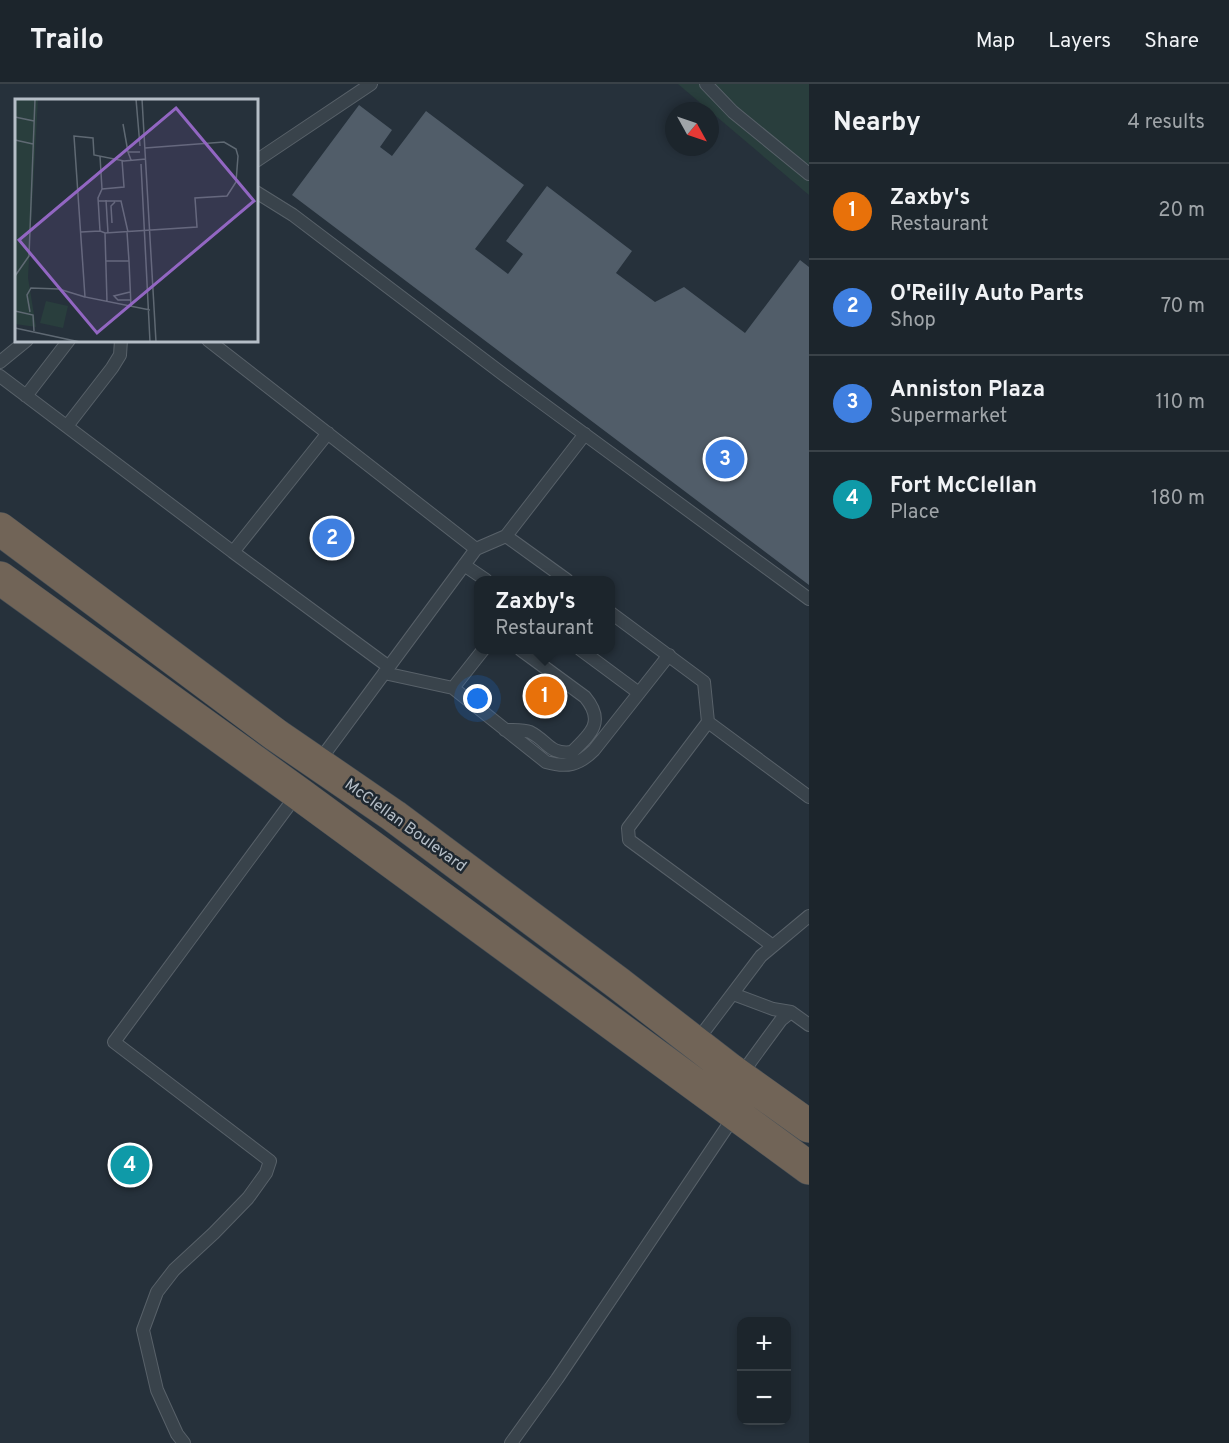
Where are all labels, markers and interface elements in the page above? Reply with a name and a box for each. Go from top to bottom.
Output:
text: Trailo [30,23,104,59]
text: Map [976,28,1015,55]
text: Layers [1048,28,1111,55]
text: Share [1144,28,1199,55]
inset map [15,99,258,342]
north arrow [665,102,719,156]
text: Nearby [833,107,921,140]
text: 4 results [1128,110,1205,136]
text: Zaxby's [890,185,970,212]
text: 1 [849,198,857,224]
text: 20 m [1158,198,1205,224]
text: Restaurant [890,212,989,238]
text: O'Reilly Auto Parts [890,281,1084,308]
text: 2 [846,294,859,320]
text: 70 m [1161,294,1205,320]
text: Shop [890,308,936,334]
text: Anniston Plaza [890,377,1045,404]
text: 3 [847,390,859,416]
text: 110 m [1156,390,1205,416]
text: Supermarket [890,404,1007,430]
pin: 3 [706,436,744,482]
text: Fort McClellan [890,473,1037,500]
text: 4 [846,486,859,512]
text: 180 m [1151,486,1205,512]
text: Place [890,500,940,526]
pin: 2 [312,516,352,560]
popup [474,576,615,654]
text: Zaxby's [495,589,576,616]
text: Restaurant [495,616,594,642]
pin: 1 [526,674,564,718]
your location [463,684,492,713]
street label: McClellan Boulevard [340,775,470,877]
pin: 4 [110,1142,150,1188]
map controls [737,1317,791,1425]
button: + [737,1317,791,1371]
button: − [737,1371,791,1425]

